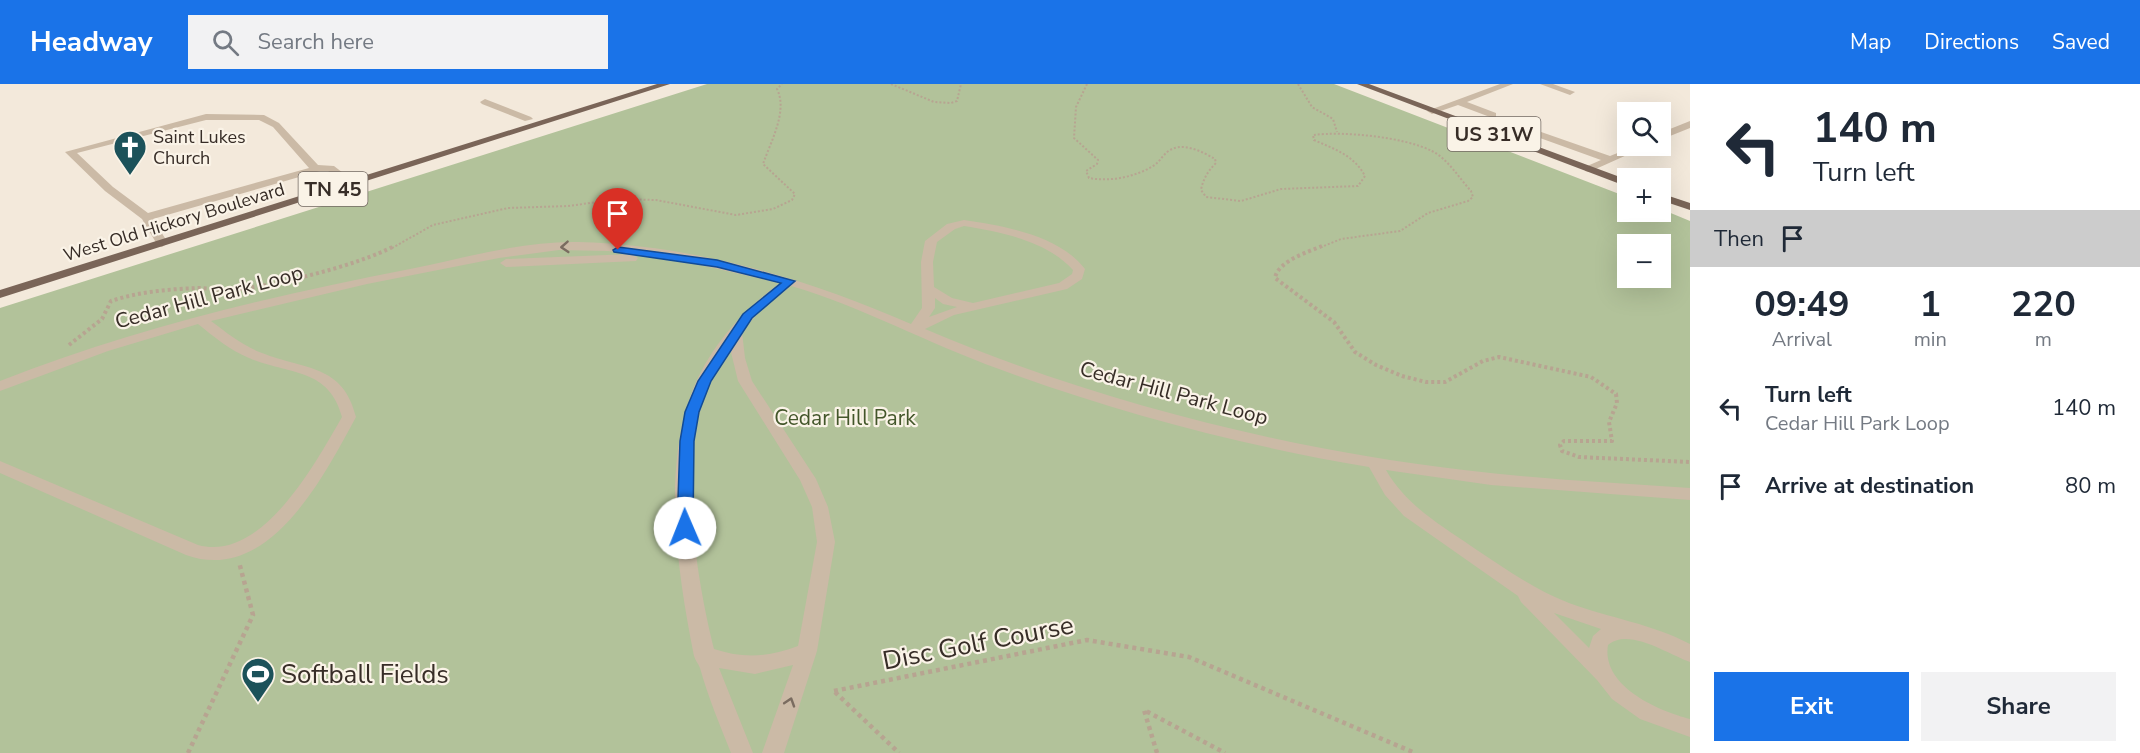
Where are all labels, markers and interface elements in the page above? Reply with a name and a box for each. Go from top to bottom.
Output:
search box [188,15,608,69]
text: Headway [30,23,152,61]
icon: search [209,26,242,59]
text: Search here [257,27,374,57]
text: Map [1850,28,1891,56]
text: Directions [1924,28,2019,56]
text: Saved [2052,28,2110,56]
text: 140 m [1813,100,1937,157]
map controls [1617,102,1671,288]
button: search [1617,102,1671,156]
icon: left [1714,108,1792,186]
road number: US 31W [1448,117,1540,151]
place label: Saint Lukes Church [153,125,246,170]
church icon: Saint Lukes Church [112,129,148,176]
text: Turn left [1813,154,1914,191]
button: + [1617,168,1671,222]
road number: TN 45 [298,172,368,206]
street label: West Old Hickory Boulevard [60,177,288,267]
pin [592,188,643,250]
icon: arrive [601,197,634,230]
icon: arrive [1776,222,1809,255]
text: Then [1714,224,1764,254]
button: − [1617,234,1671,288]
one-way arrow [560,240,569,253]
street label: Cedar Hill Park Loop [112,258,306,336]
text: 09:49 [1754,280,1850,329]
text: 1 [1919,280,1941,329]
text: 220 [2011,280,2076,329]
text: Arrival [1772,326,1832,353]
text: min [1914,326,1947,353]
text: m [2035,326,2052,353]
street label: Cedar Hill Park Loop [1077,354,1271,432]
text: Turn left [1765,380,1852,410]
icon: left [1714,392,1747,425]
text: 140 m [2052,393,2116,423]
park label: Cedar Hill Park [774,404,916,432]
text: Cedar Hill Park Loop [1765,410,1950,437]
icon: arrive [1714,470,1747,503]
text: Arrive at destination [1765,471,1974,501]
text: 80 m [2065,471,2116,501]
position arrow [653,496,717,560]
street label: Disc Golf Course [880,607,1076,679]
sports icon: Softball Fields [240,656,276,703]
place label: Softball Fields [281,657,449,692]
button: Exit [1714,672,1909,741]
button: Share [1921,672,2116,741]
one-way arrow [783,697,795,708]

